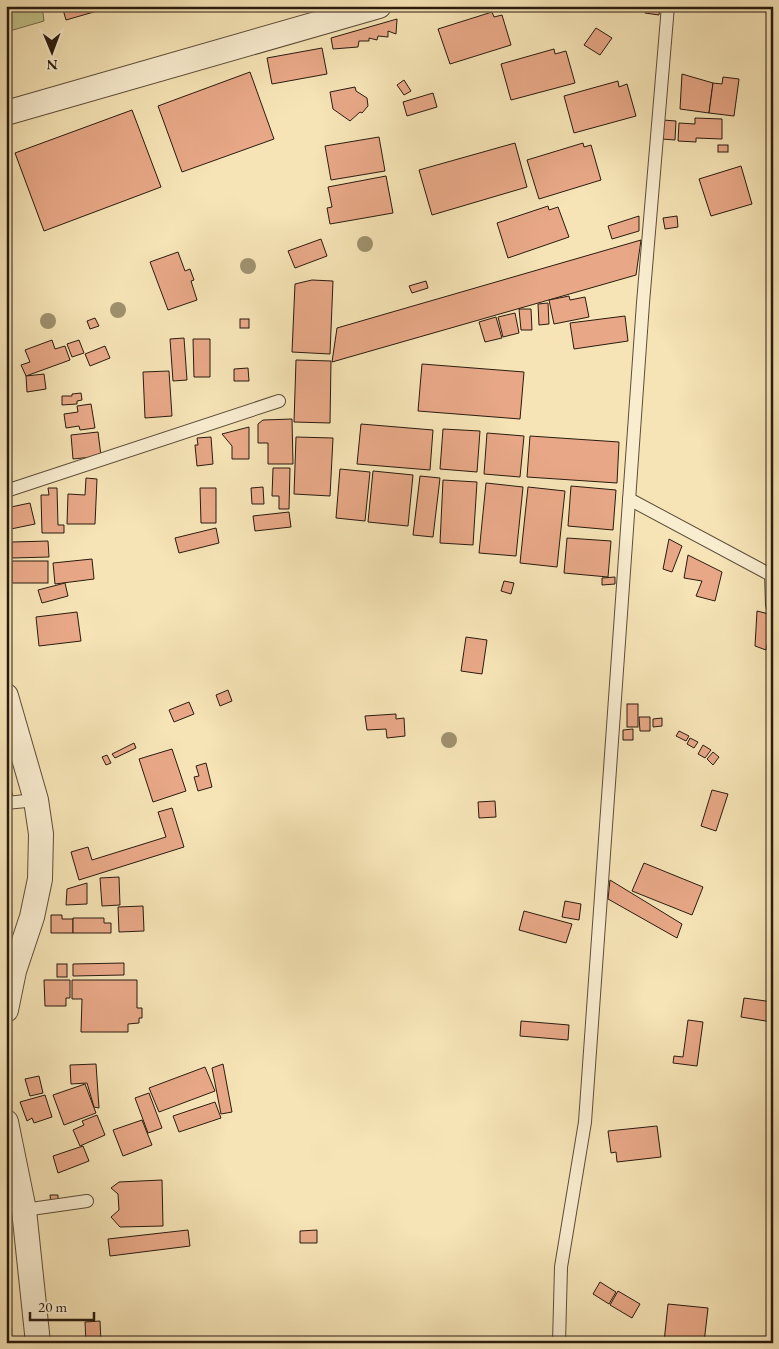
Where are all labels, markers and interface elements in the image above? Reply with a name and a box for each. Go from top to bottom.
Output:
north arrow [28,28,78,78]
text: N [46,56,58,74]
scale bar [30,1289,94,1321]
text: 20 m [38,1297,67,1316]

